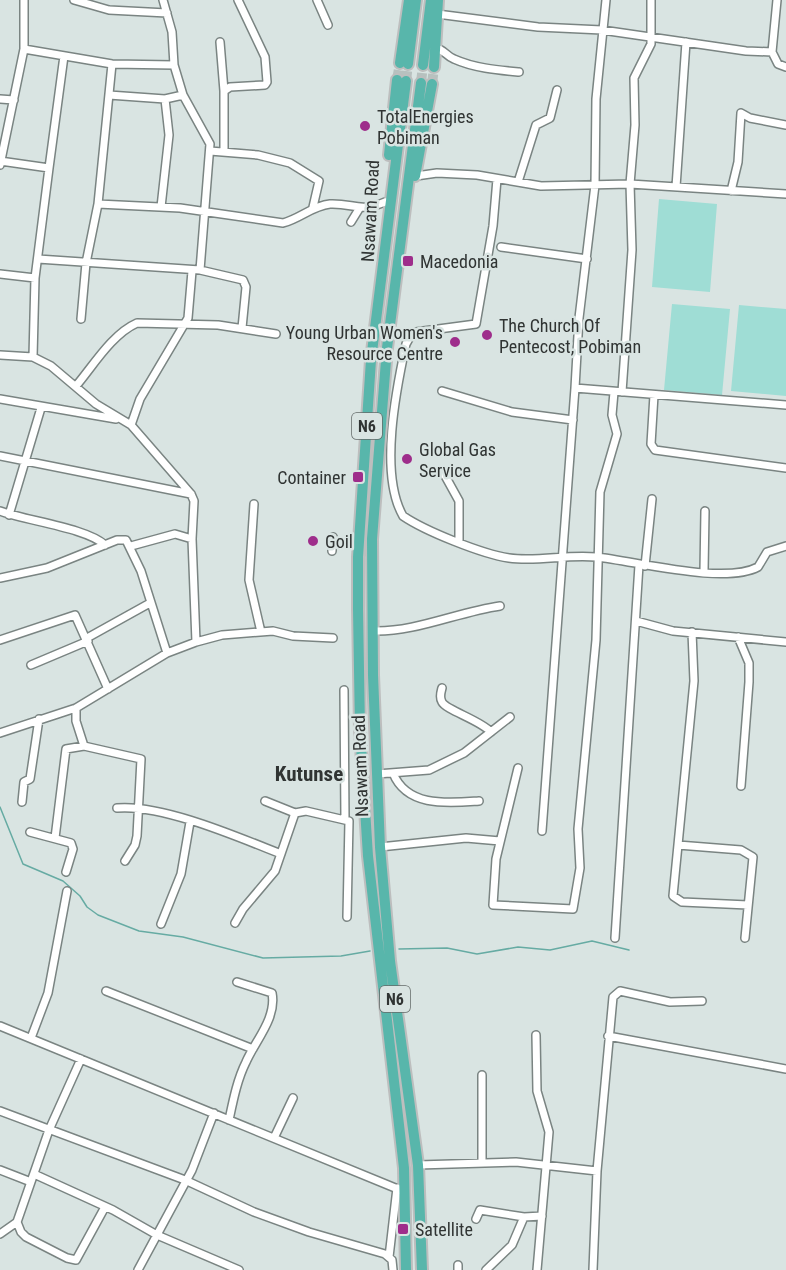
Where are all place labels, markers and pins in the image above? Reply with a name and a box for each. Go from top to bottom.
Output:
place label: TotalEnergies Pobiman [377,106,474,148]
marker: TotalEnergies Pobiman [358,119,372,133]
place label: Macedonia [420,251,498,272]
marker: Macedonia [401,254,415,268]
place label: The Church Of Pentecost, Pobiman [499,315,641,357]
place label: Young Urban Women's Resource Centre [286,322,443,364]
marker: The Church Of Pentecost, Pobiman [480,328,494,342]
marker: Young Urban Women's Resource Centre [448,335,462,349]
place label: Global Gas Service [419,439,496,481]
marker: Global Gas Service [400,452,414,466]
place label: Container [277,467,347,488]
marker: Container [351,470,365,484]
place label: Goil [325,531,353,552]
marker: Goil [306,534,320,548]
place label: Satellite [415,1219,473,1240]
marker: Satellite [396,1222,410,1236]

